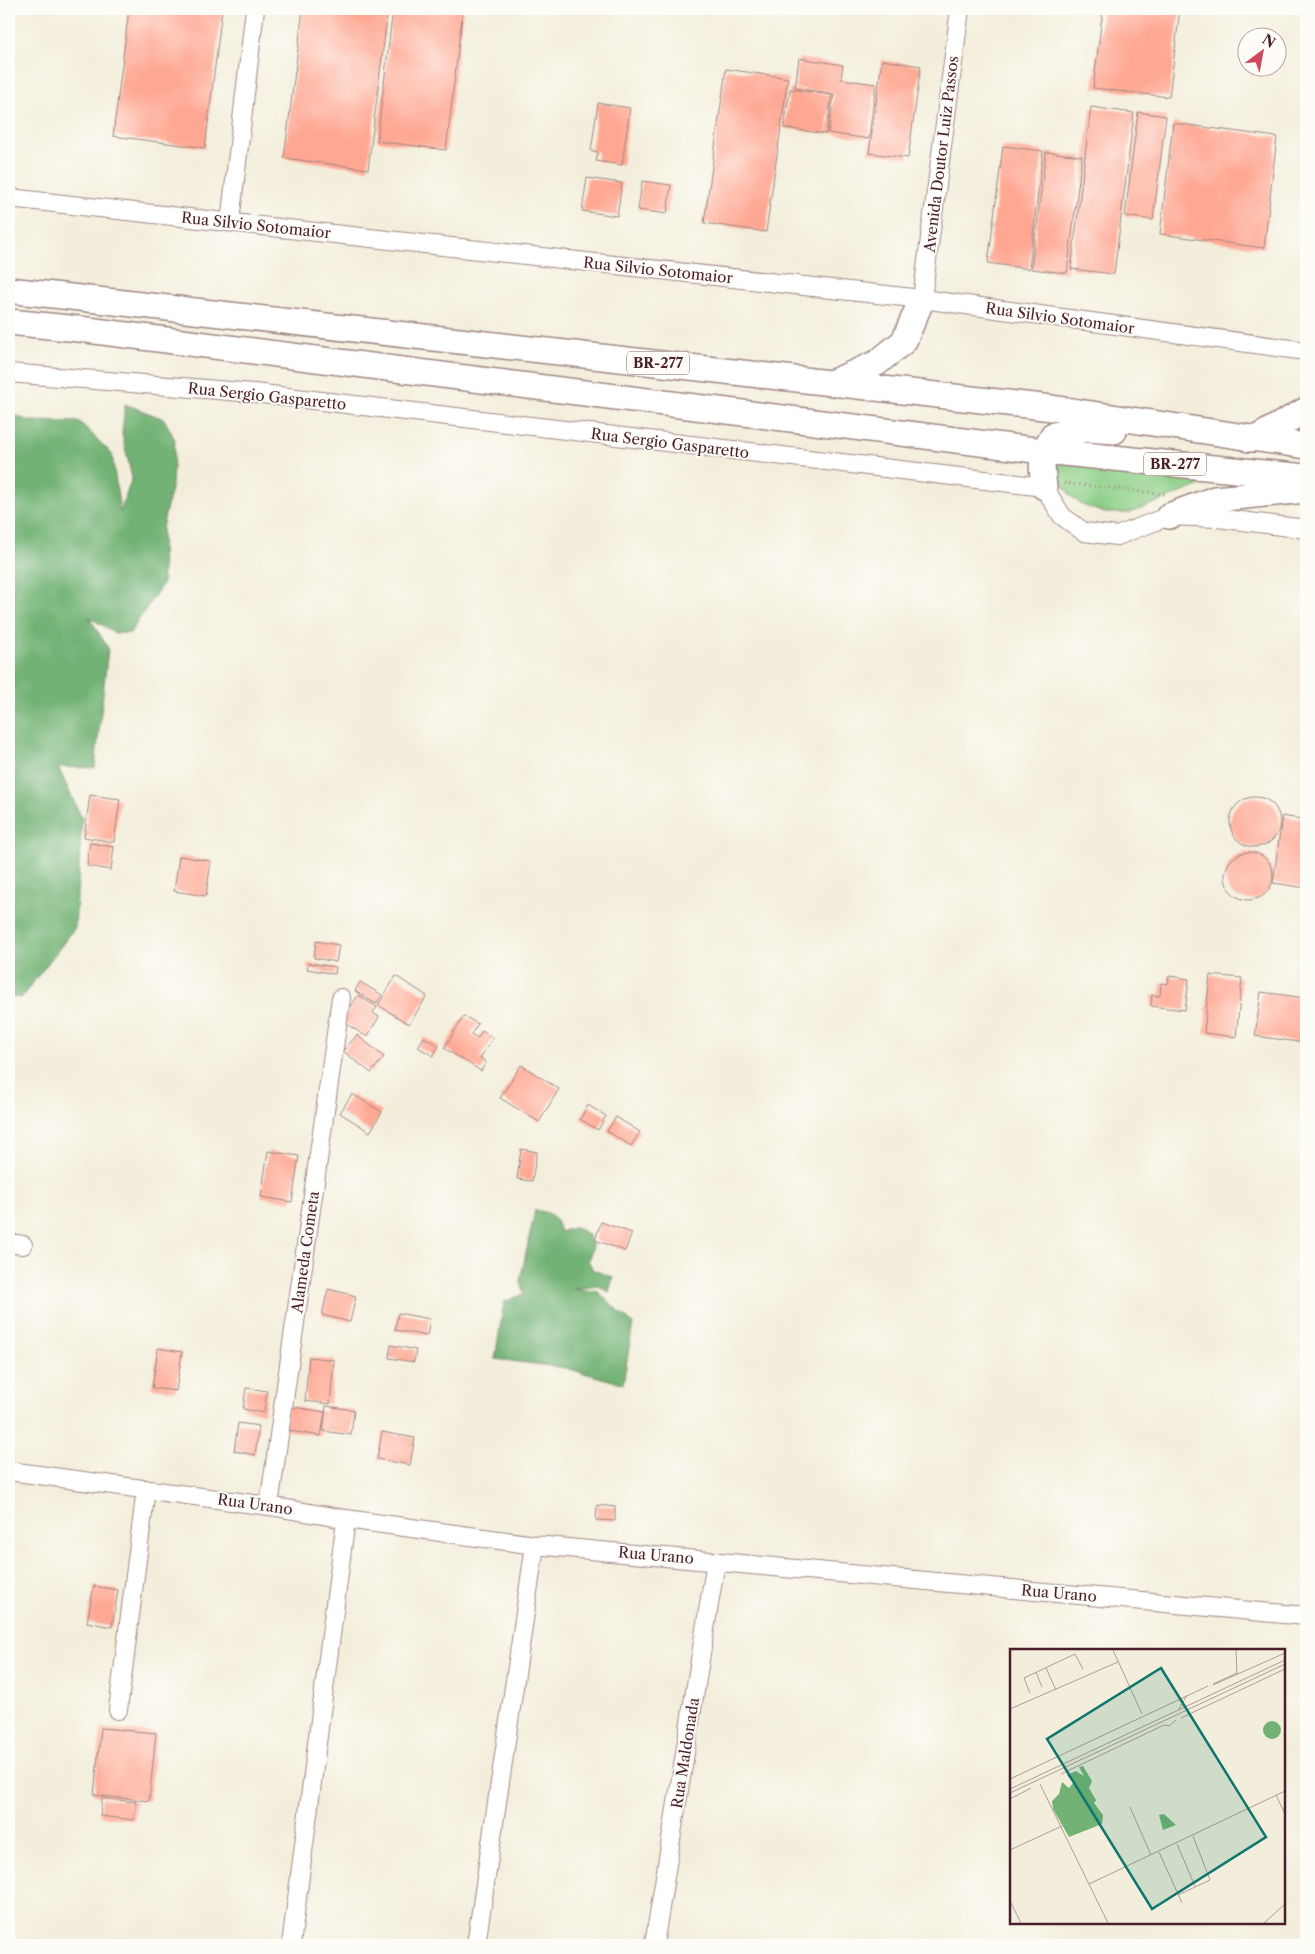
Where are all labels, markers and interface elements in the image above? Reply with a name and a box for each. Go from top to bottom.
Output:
north arrow [1238,28,1288,78]
text: N [1259,30,1279,52]
street label: Avenida Doutor Luiz Passos [919,55,962,254]
street label: Rua Silvio Sotomaior [180,208,332,242]
street label: Rua Silvio Sotomaior [582,253,734,287]
street label: Rua Silvio Sotomaior [984,298,1136,338]
road number: BR-277 [627,352,689,374]
street label: Rua Sergio Gasparetto [187,378,347,414]
street label: Rua Sergio Gasparetto [590,424,750,462]
road number: BR-277 [1144,452,1206,476]
street label: Alameda Cometa [287,1190,323,1315]
street label: Rua Urano [216,1489,294,1519]
street label: Rua Urano [617,1542,695,1568]
street label: Rua Urano [1020,1580,1098,1606]
inset map [1010,1649,1285,1924]
street label: Rua Maldonada [667,1696,703,1810]

